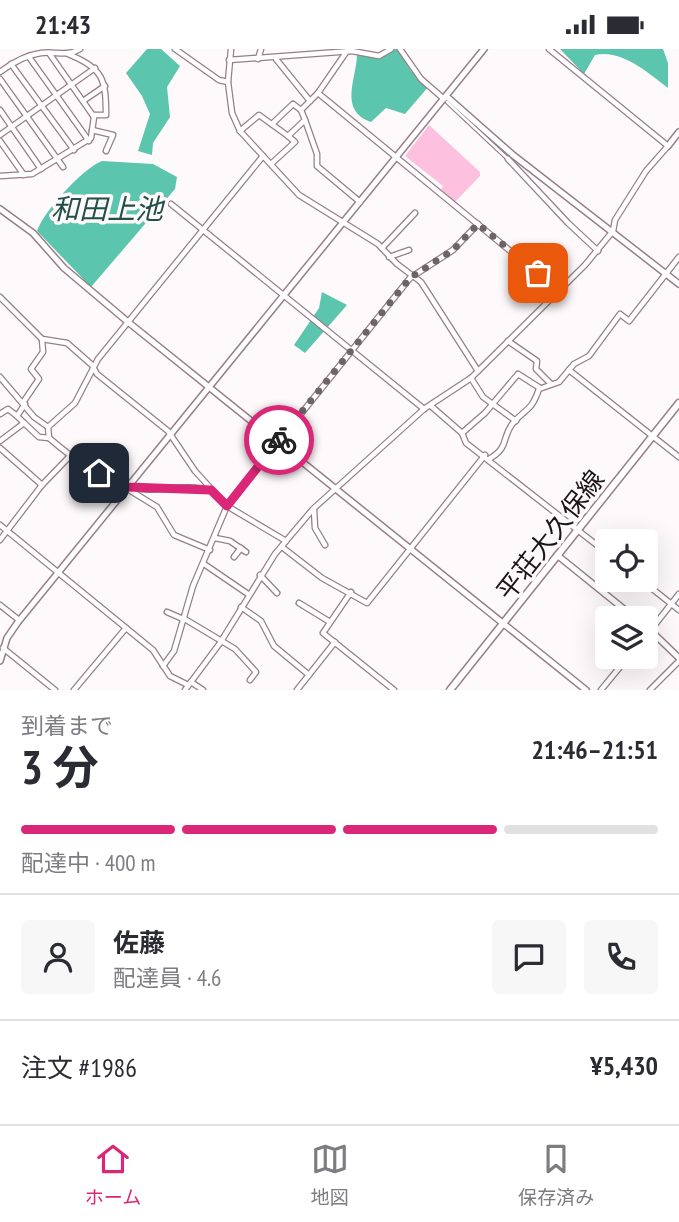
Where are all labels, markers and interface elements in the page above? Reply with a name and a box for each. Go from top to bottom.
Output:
text: 21:43 [35,8,91,41]
water label: 和田上池 [51,190,166,227]
pin [508,243,568,303]
icon: bag [519,254,557,292]
courier [244,405,314,475]
icon: bike [260,421,298,459]
pin [69,443,129,503]
icon: home [80,454,118,492]
street label: 平荘大久保線 [489,463,611,607]
map controls [595,529,658,669]
button: locate [595,529,658,592]
button: layers [595,606,658,669]
text: 到着まで [21,711,113,740]
text: 21:46–21:51 [531,733,658,766]
text: 3 分 [21,737,98,797]
text: 配達中 · 400 m [21,848,156,877]
button: person [21,920,95,994]
button: chat [492,920,566,994]
button: phone [584,920,658,994]
text: 佐藤 [113,926,165,959]
text: 配達員 · 4.6 [113,963,221,992]
text: ¥5,430 [590,1049,658,1082]
text: 注文 #1986 [21,1051,137,1084]
tab: ホーム [85,1140,141,1209]
tab: 地図 [311,1140,349,1209]
tab: 保存済み [518,1140,594,1209]

